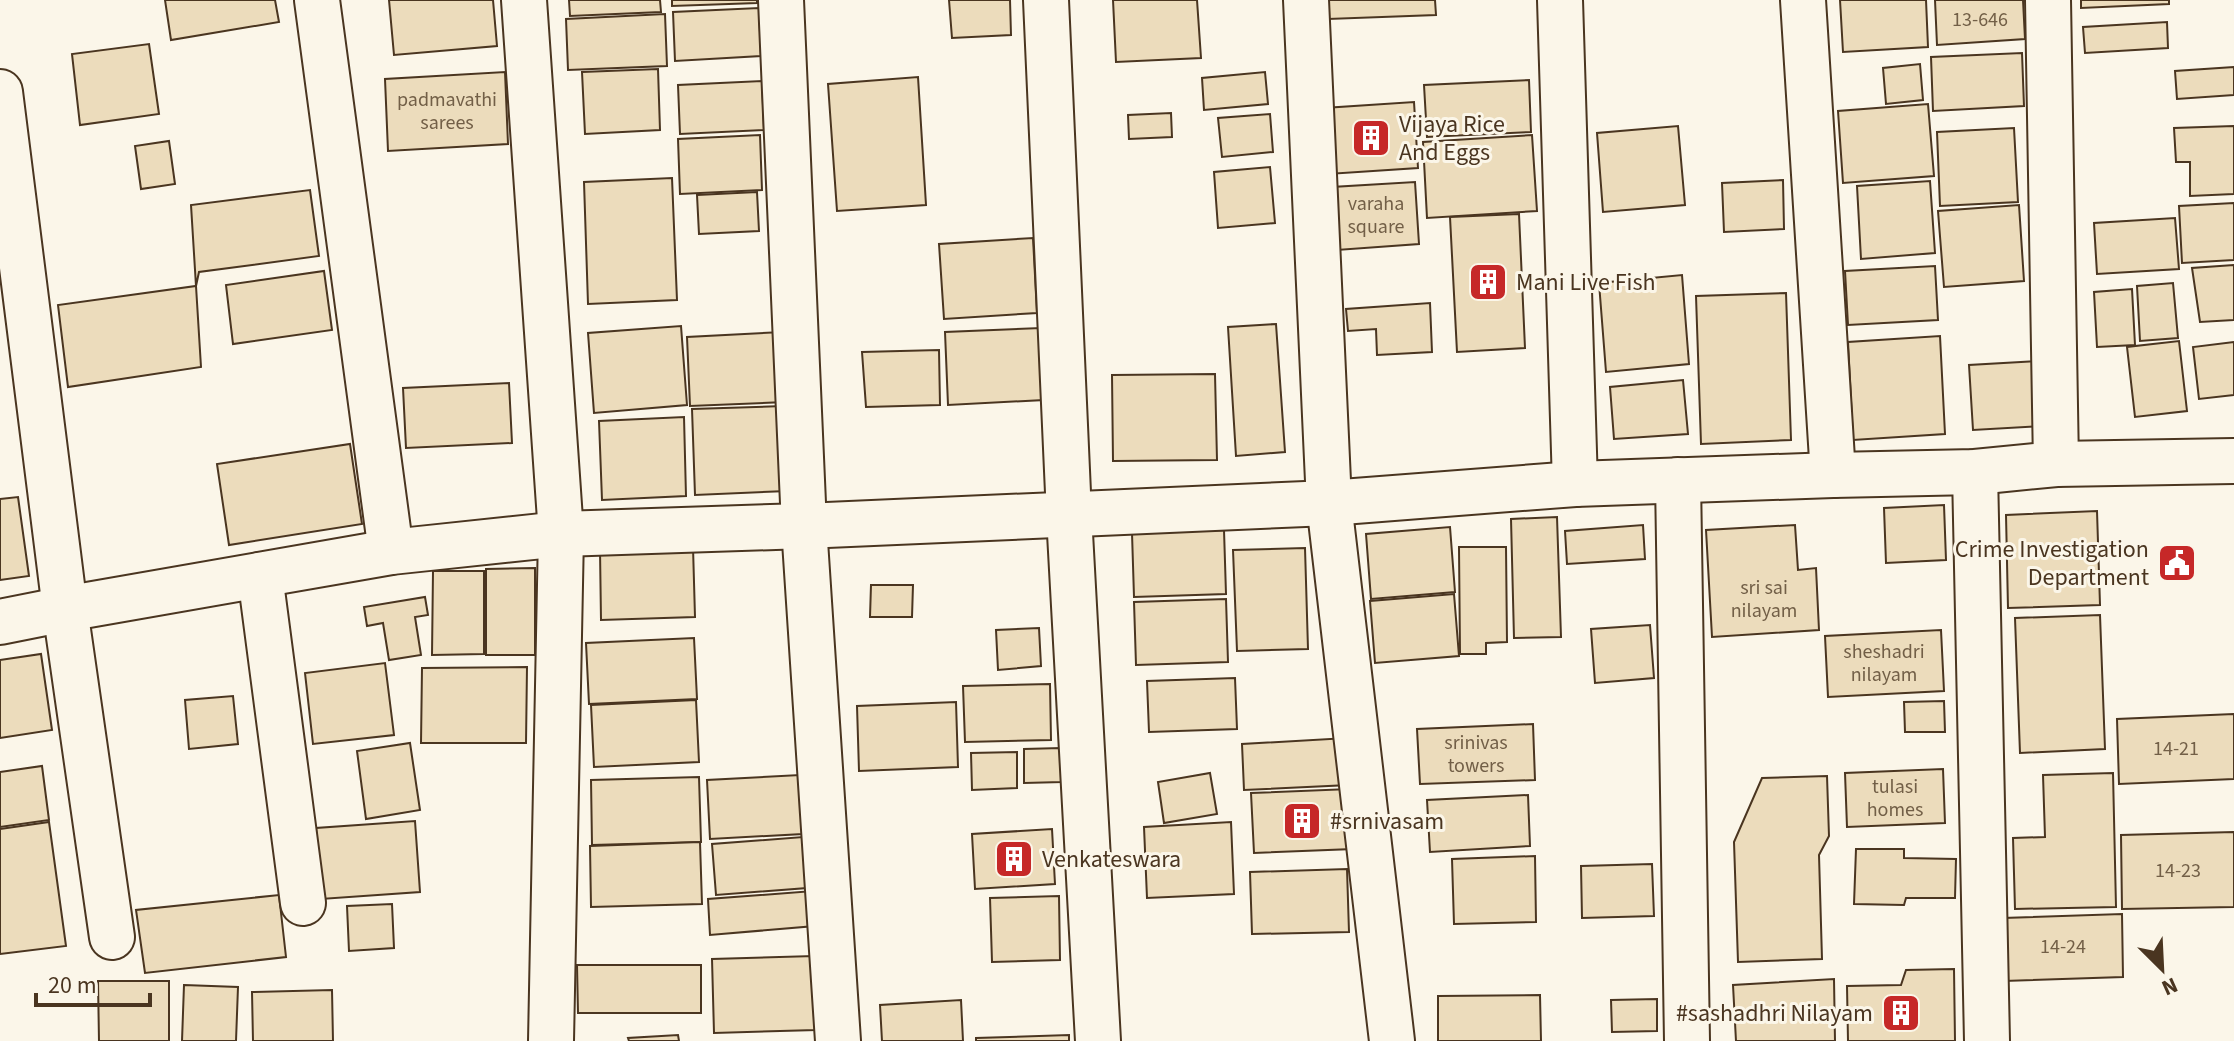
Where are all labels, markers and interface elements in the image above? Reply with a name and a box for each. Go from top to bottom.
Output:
house number: 13-646 [1952,6,2008,34]
house number: padmavathi sarees [397,86,497,137]
place label: Vijaya Rice And Eggs [1399,107,1505,170]
building icon: Vijaya Rice And Eggs [1350,117,1392,159]
house number: varaha square [1347,190,1405,241]
building icon: Mani Live Fish [1467,261,1509,303]
place label: Mani Live Fish [1516,265,1656,300]
place label: Crime Investigation Department [1955,532,2149,595]
public building icon: Crime Investigation Department [2156,542,2198,584]
house number: sri sai nilayam [1731,574,1797,625]
house number: sheshadri nilayam [1843,638,1925,689]
house number: srinivas towers [1444,729,1508,780]
house number: 14-21 [2153,735,2199,763]
house number: tulasi homes [1867,773,1923,824]
building icon: #srnivasam [1281,800,1323,842]
place label: #srnivasam [1330,804,1444,839]
building icon: Venkateswara [993,838,1035,880]
place label: Venkateswara [1042,842,1181,877]
house number: 14-23 [2155,857,2201,885]
north arrow [2122,929,2202,1009]
house number: 14-24 [2040,933,2086,961]
scale bar [36,957,150,1007]
text: 20 m [48,968,97,1003]
text: N [2157,969,2183,1004]
building icon: #sashadhri Nilayam [1880,992,1922,1034]
place label: #sashadhri Nilayam [1676,996,1873,1031]

